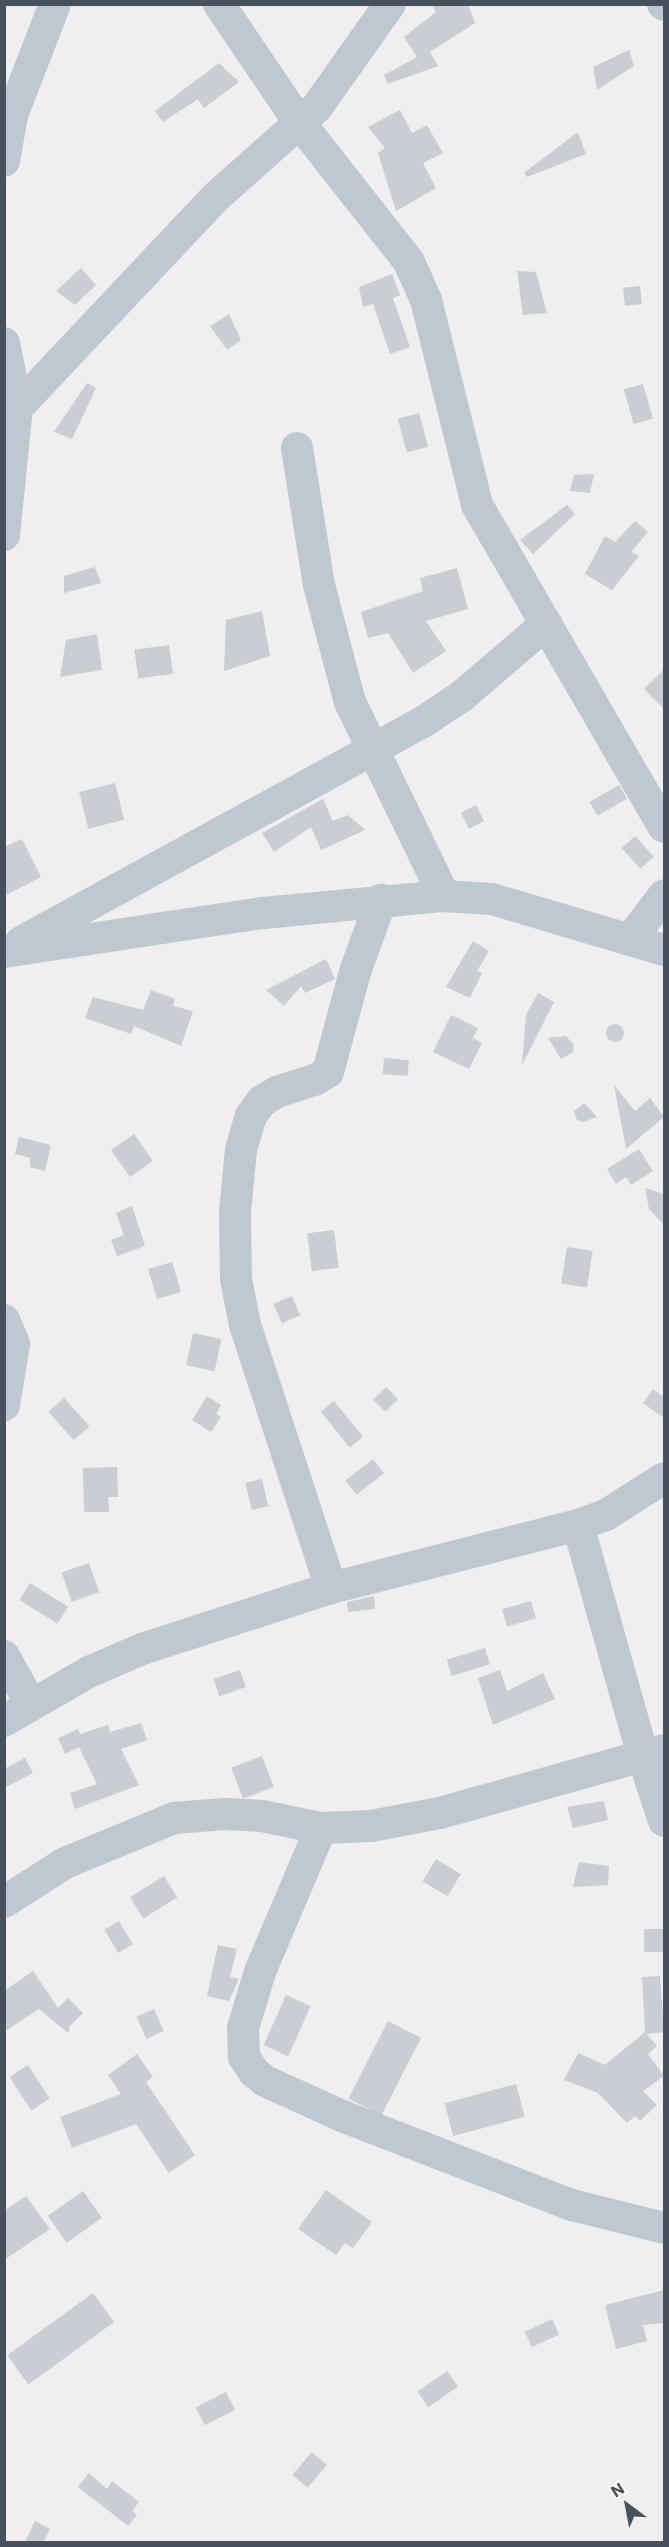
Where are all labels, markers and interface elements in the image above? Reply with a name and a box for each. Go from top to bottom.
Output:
north arrow [597,2475,657,2535]
text: N [607,2478,627,2501]

